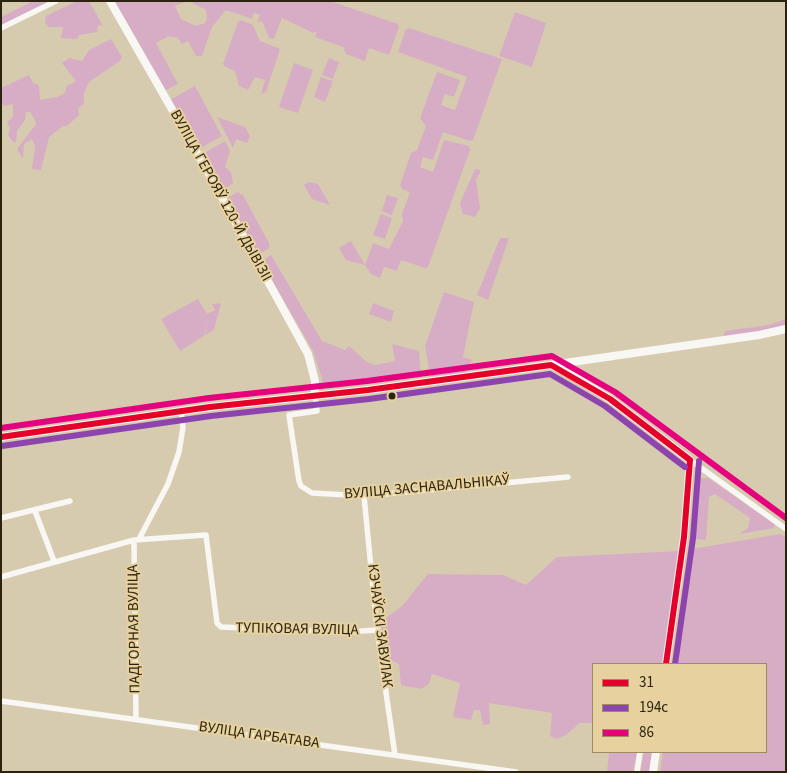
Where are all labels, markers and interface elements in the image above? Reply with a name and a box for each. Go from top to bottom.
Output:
street label: ВУЛІЦА ГЕРОЯЎ 120-Й ДЫВІЗІІ [165,107,275,285]
unlabelled marker [387,391,397,401]
street label: ВУЛІЦА ЗАСНАВАЛЬНІКАЎ [344,472,510,504]
street label: КЭЧАЎСКІ ЗАВУЛАК [362,563,396,689]
street label: ПАДГОРНАЯ ВУЛІЦА [125,564,145,694]
street label: ТУПІКОВАЯ ВУЛІЦА [235,620,359,640]
legend [592,663,767,753]
text: 31 [639,672,654,693]
text: 194с [639,697,668,718]
street label: ВУЛІЦА ГАРБАТАВА [198,719,320,753]
text: 86 [639,722,654,743]

